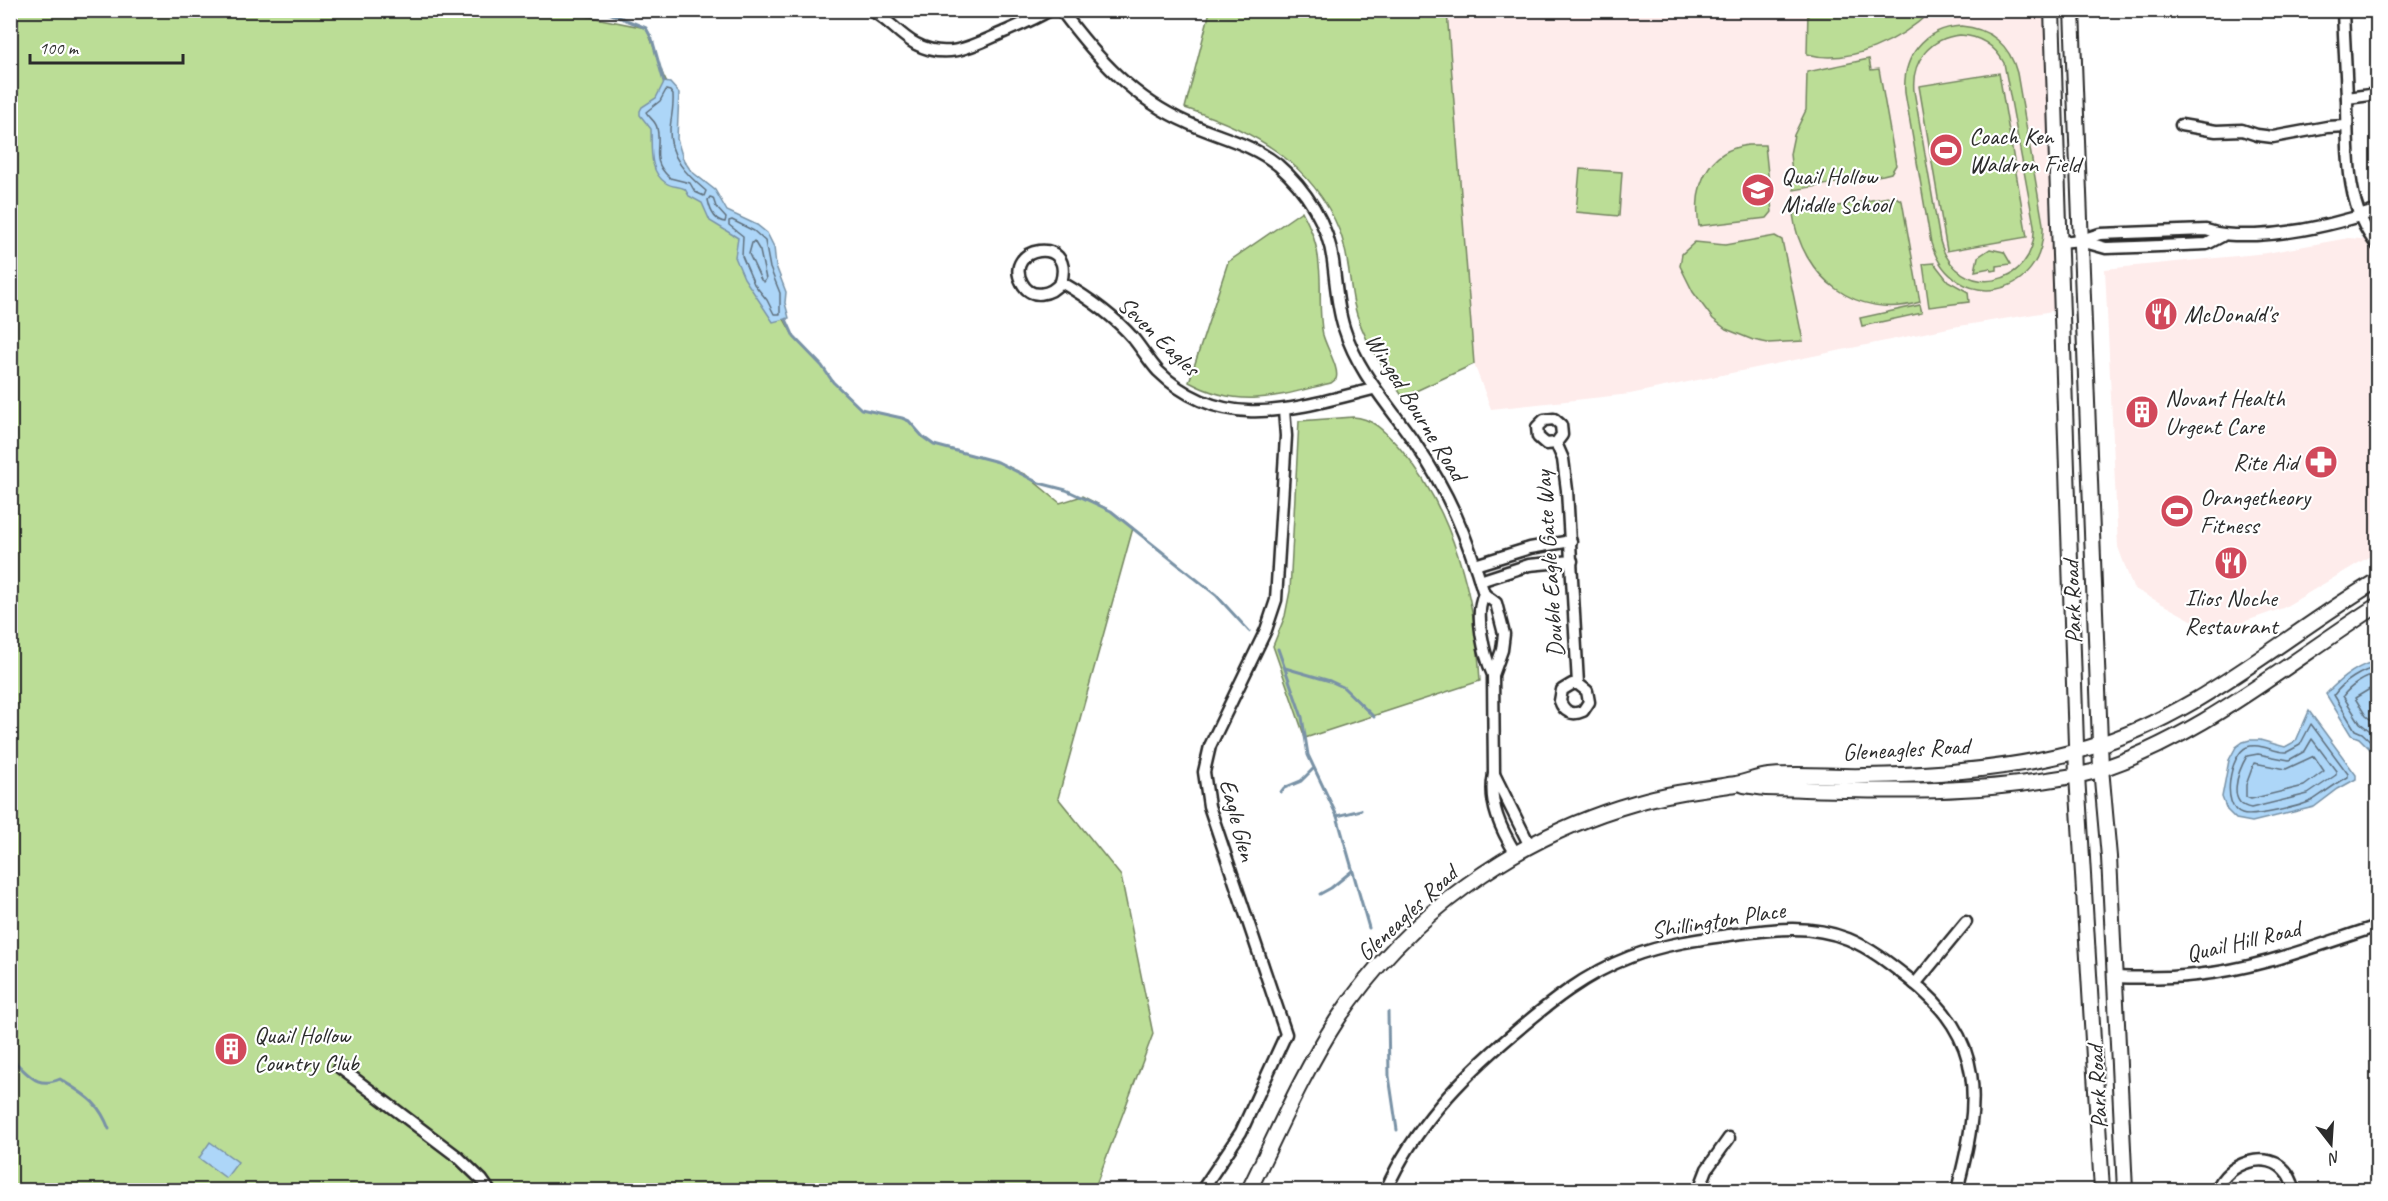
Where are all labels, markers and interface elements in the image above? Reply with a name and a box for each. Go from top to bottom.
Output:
scale bar [30,27,183,65]
text: 100 m [39,37,80,59]
place label: Coach Ken Waldron Field [1969,121,2084,179]
sports icon: Coach Ken Waldron Field [1928,132,1964,168]
place label: Quail Hollow Middle School [1781,161,1895,219]
school or university icon: Quail Hollow Middle School [1740,172,1776,208]
street label: Seven Eagles [1112,290,1208,384]
restaurant icon: McDonald's [2143,296,2179,332]
place label: McDonald's [2184,299,2280,329]
street label: Winged Bourne Road [1359,327,1475,490]
place label: Novant Health Urgent Care [2165,383,2286,441]
building icon: Novant Health Urgent Care [2124,394,2160,430]
pharmacy icon: Rite Aid [2303,444,2339,480]
place label: Rite Aid [2233,447,2302,477]
street label: Double Eagle Gate Way [1527,468,1570,658]
place label: Orangetheory Fitness [2200,482,2312,540]
sports icon: Orangetheory Fitness [2159,493,2195,529]
restaurant icon: Ilios Noche Restaurant [2213,545,2249,581]
street label: Park Road [2055,556,2088,644]
place label: Ilios Noche Restaurant [2185,583,2280,641]
street label: Gleneagles Road [1842,731,1974,767]
street label: Eagle Glen [1213,776,1264,865]
street label: Gleneagles Road [1350,856,1466,967]
street label: Shillington Place [1649,894,1789,945]
street label: Quail Hill Road [2183,913,2307,969]
place label: Quail Hollow Country Club [254,1020,360,1078]
building icon: Quail Hollow Country Club [213,1031,249,1067]
street label: Park Road [2080,1041,2114,1130]
north arrow [2301,1114,2361,1174]
text: N [2324,1146,2343,1169]

